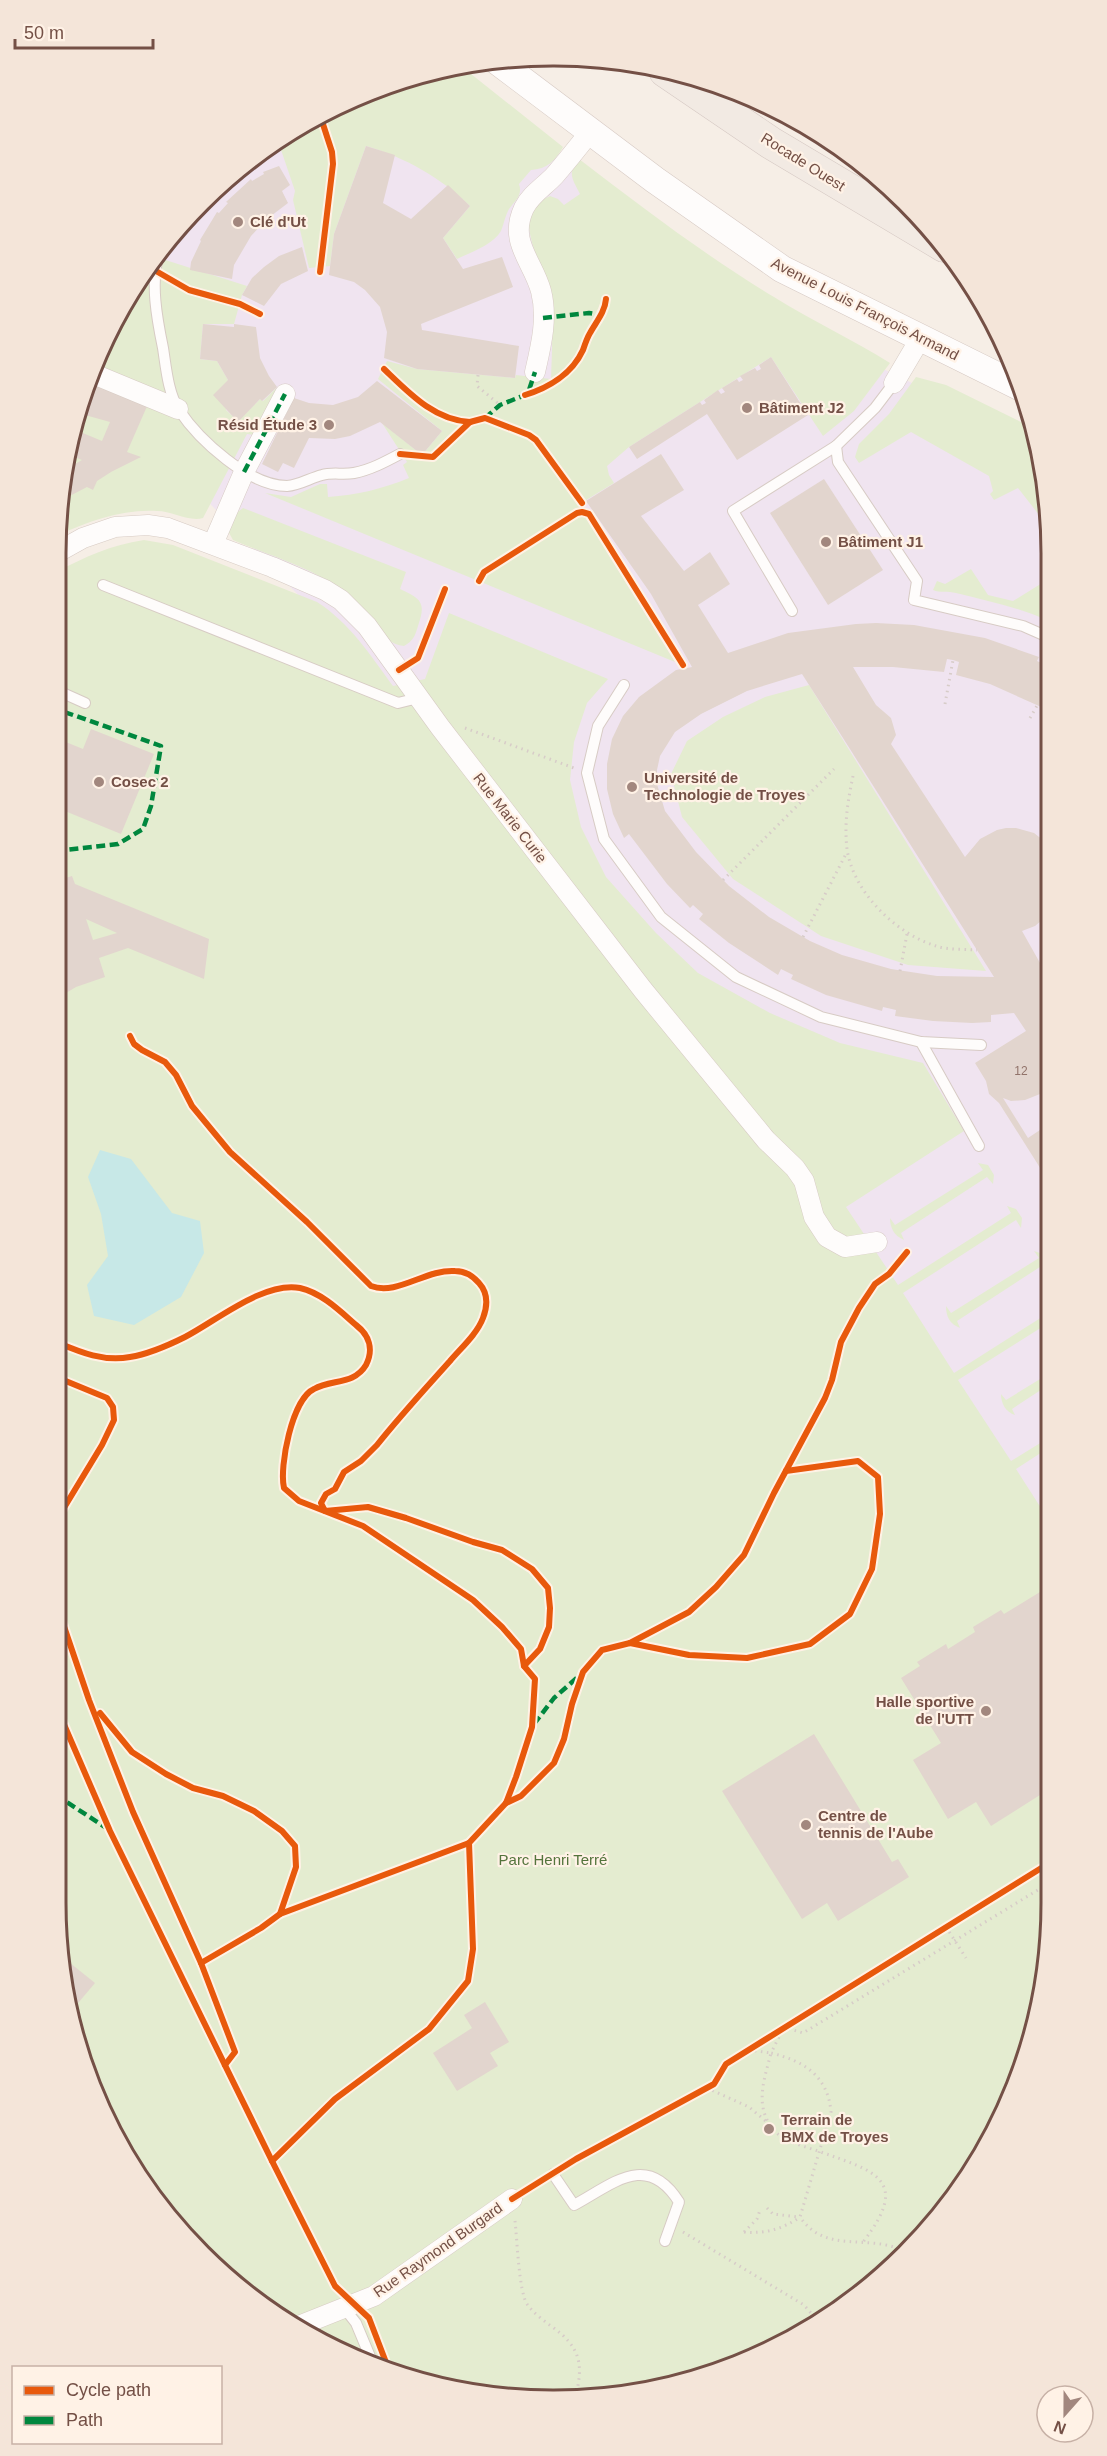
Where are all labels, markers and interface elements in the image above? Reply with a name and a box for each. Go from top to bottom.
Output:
scale bar [15,12,153,50]
text: 50 m [24,23,64,43]
street label: Rocade Ouest [758,129,849,195]
place label: Clé d'Ut [250,213,306,230]
marker: Clé d'Ut [231,215,245,229]
street label: Avenue Louis François Armand [769,254,962,363]
place label: Bâtiment J2 [759,399,844,416]
marker: Bâtiment J2 [740,401,754,415]
place label: Résid Étude 3 [218,416,317,433]
marker: Résid Étude 3 [322,418,336,432]
place label: Bâtiment J1 [838,533,923,550]
marker: Bâtiment J1 [819,535,833,549]
street label: Rue Marie Curie [470,769,551,866]
place label: Université de Technologie de Troyes [644,769,805,803]
place label: Cosec 2 [111,773,169,790]
marker: Cosec 2 [92,775,106,789]
marker: Université de Technologie de Troyes [625,780,639,794]
house number: 12 [1014,1064,1028,1078]
place label: Halle sportive de l'UTT [876,1693,974,1727]
marker: Halle sportive de l'UTT [979,1704,993,1718]
place label: Centre de tennis de l'Aube [818,1807,933,1841]
marker: Centre de tennis de l'Aube [799,1818,813,1832]
park label: Parc Henri Terré [499,1851,607,1868]
place label: Terrain de BMX de Troyes [781,2111,889,2145]
marker: Terrain de BMX de Troyes [762,2122,776,2136]
street label: Rue Raymond Burgard [370,2199,505,2301]
legend [12,2366,222,2444]
text: Cycle path [66,2380,151,2400]
north arrow [1035,2384,1095,2444]
text: Path [66,2410,103,2430]
text: N [1051,2418,1068,2438]

